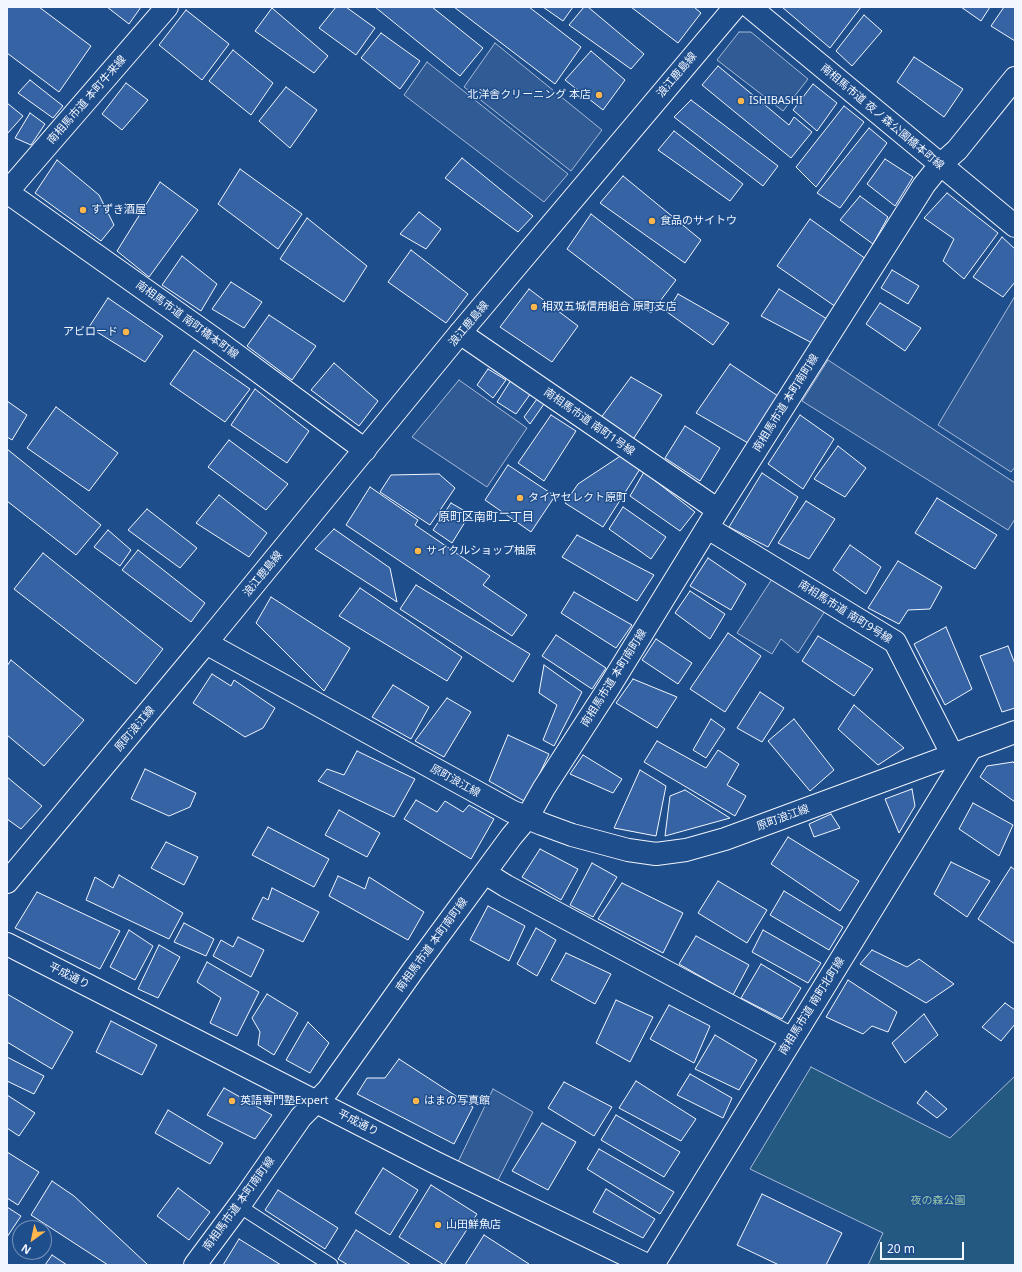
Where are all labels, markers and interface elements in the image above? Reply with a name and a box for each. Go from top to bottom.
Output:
street label: 浪江鹿島線 [654,50,700,100]
street label: 南相馬市道 本町牛来線 [45,53,129,147]
street label: 南相馬市道 夜ノ森公園橋本町線 [818,62,946,172]
place label: 北洋舎クリーニング 本店 [467,88,591,102]
marker: 北洋舎クリーニング 本店 [594,90,604,100]
place label: ISHIBASHI [749,94,803,108]
marker: ISHIBASHI [736,96,746,106]
place label: すずき酒屋 [91,203,146,217]
marker: すずき酒屋 [78,205,88,215]
place label: 食品のサイトウ [660,214,737,228]
marker: 食品のサイトウ [647,216,657,226]
street label: 南相馬市道 南町橋本町線 [133,278,241,362]
street label: 浪江鹿島線 [446,299,492,349]
place label: 相双五城信用組合 原町支店 [542,300,677,314]
marker: 相双五城信用組合 原町支店 [529,302,539,312]
place label: アビロード [63,325,118,339]
marker: アビロード [121,327,131,337]
street label: 南相馬市道 本町南町線 [750,352,822,454]
street label: 南相馬市道 南町1号線 [541,386,637,458]
place label: タイヤセレクト原町 [528,491,627,505]
marker: タイヤセレクト原町 [515,493,525,503]
district label: 原町区南町二丁目 [438,511,534,525]
place label: サイクルショップ柚原 [426,544,536,558]
marker: サイクルショップ柚原 [413,546,423,556]
street label: 浪江鹿島線 [241,548,285,600]
street label: 南相馬市道 南町9号線 [796,578,894,646]
street label: 南相馬市道 本町南町線 [578,627,650,729]
street label: 原町浪江線 [112,704,158,754]
street label: 原町浪江線 [428,762,482,800]
street label: 原町浪江線 [755,802,811,834]
street label: 南相馬市道 本町南町線 [393,895,471,995]
street label: 南相馬市道 南町北町線 [776,955,848,1057]
street label: 平成通り [46,960,92,992]
place label: 英語専門塾Expert [240,1094,328,1108]
place label: はまの写真館 [424,1094,490,1108]
marker: 英語専門塾Expert [227,1096,237,1106]
marker: はまの写真館 [411,1096,421,1106]
street label: 平成通り [335,1107,381,1139]
street label: 南相馬市道 本町南町線 [200,1154,278,1254]
park label: 夜の森公園 [911,1194,965,1208]
place label: 山田鮮魚店 [446,1218,501,1232]
north arrow [12,1220,52,1260]
marker: 山田鮮魚店 [433,1220,443,1230]
scale bar [882,1234,966,1260]
text: 20 m [887,1240,915,1257]
text: N [18,1241,34,1258]

